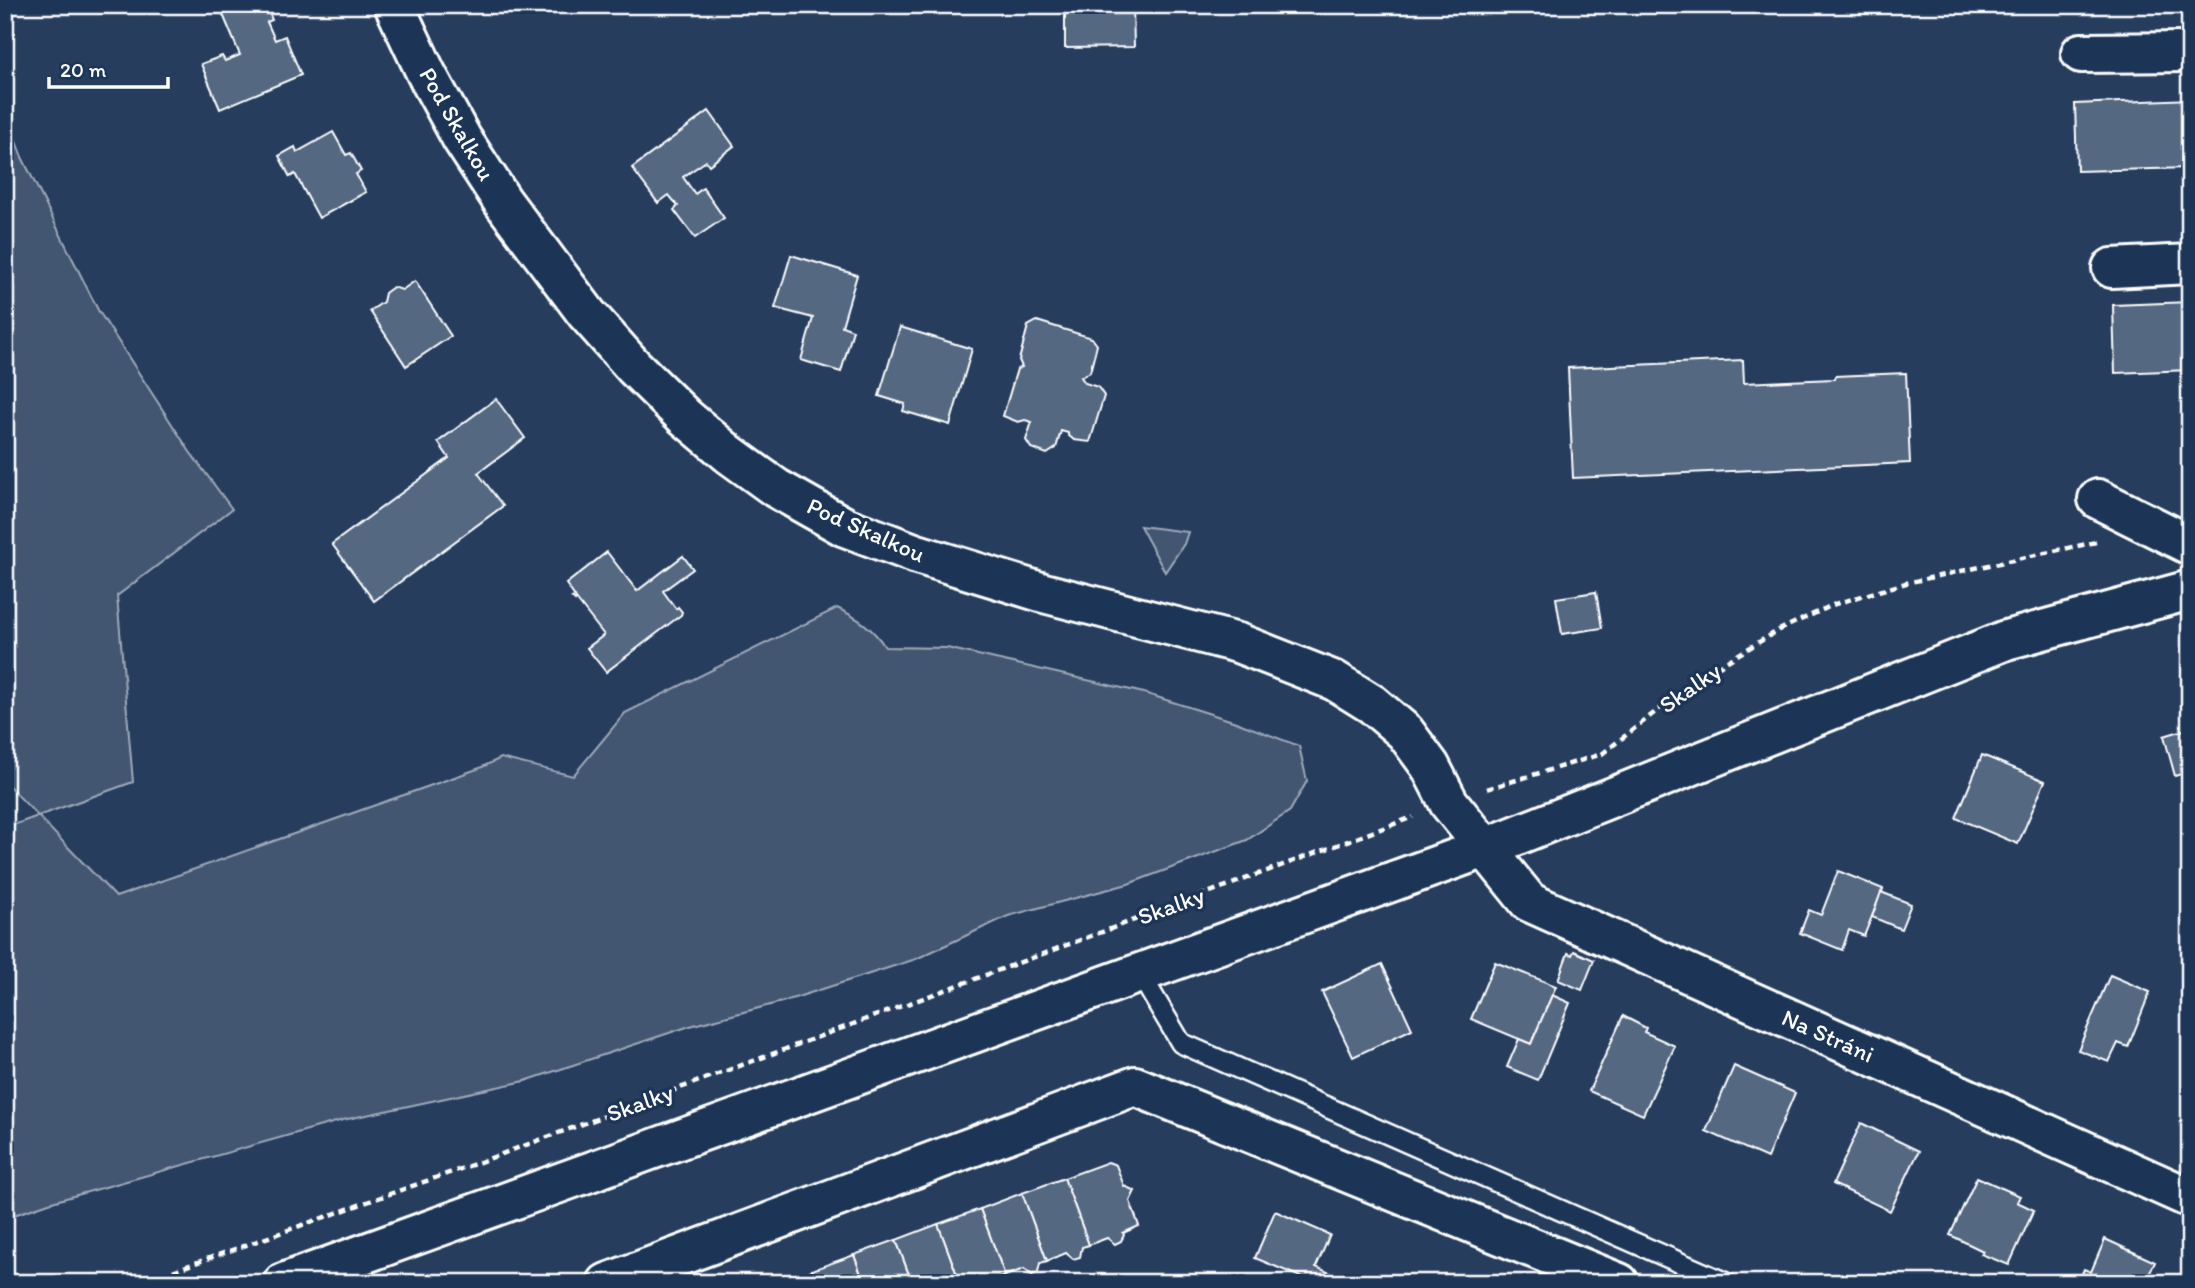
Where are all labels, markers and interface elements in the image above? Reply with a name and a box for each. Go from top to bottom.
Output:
scale bar [49,46,168,90]
text: 20 m [60,57,107,82]
street label: Pod Skalkou [413,62,502,186]
street label: Pod Skalkou [803,491,930,568]
street label: Skalky [1653,656,1726,719]
street label: Skalky [1134,880,1208,931]
street label: Na Stráni [1778,1002,1879,1069]
street label: Skalky [603,1077,677,1128]

